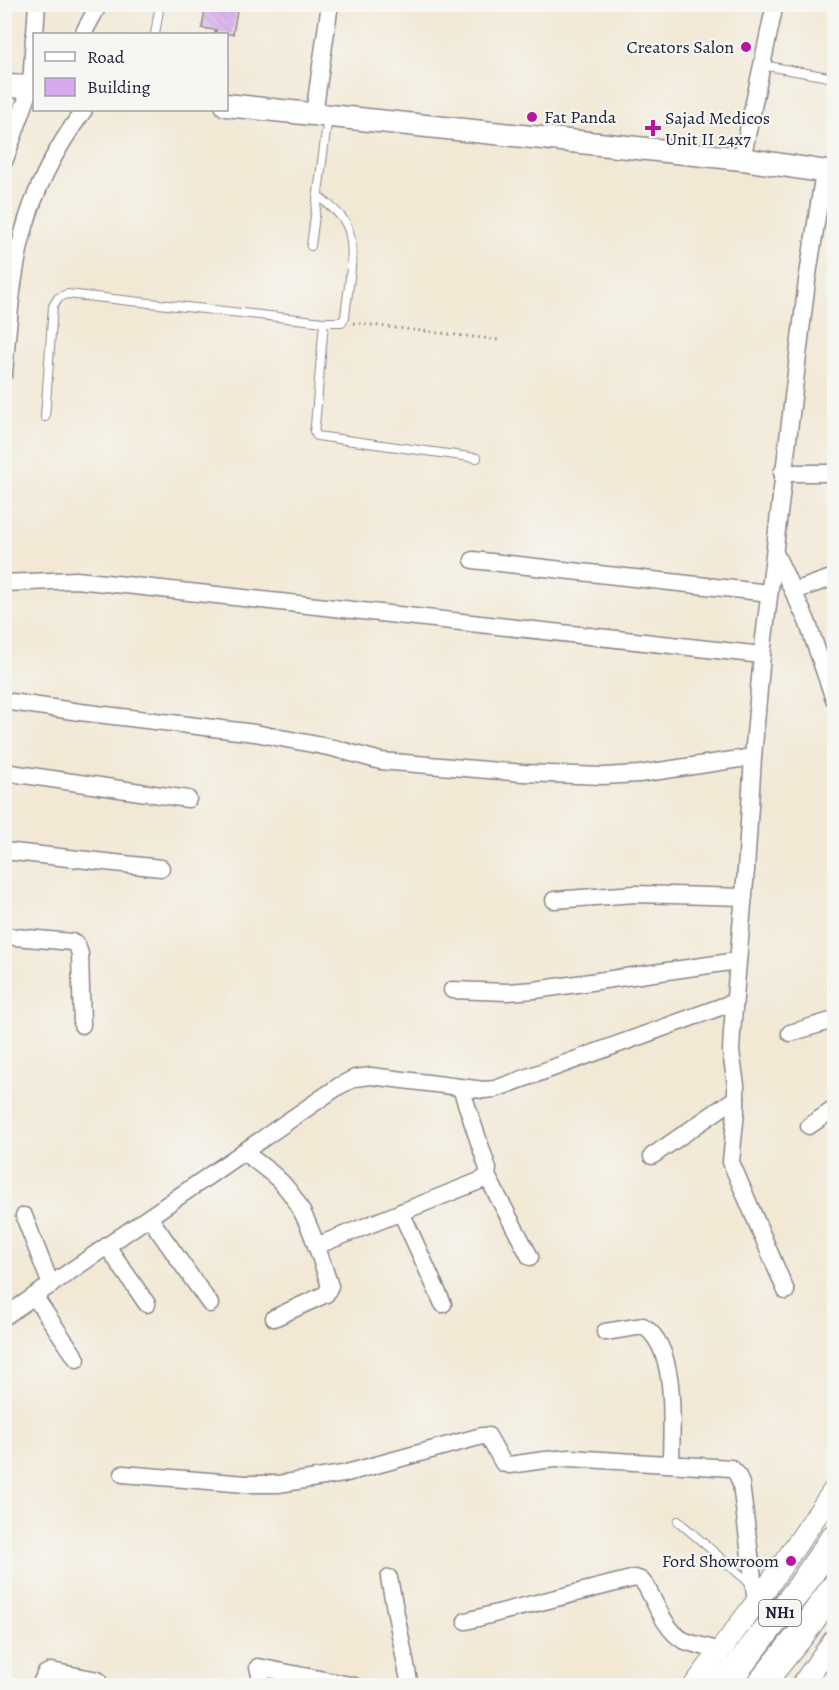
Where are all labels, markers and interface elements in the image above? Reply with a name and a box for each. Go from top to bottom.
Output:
legend [33,33,228,111]
place label: Creators Salon [627,35,734,59]
marker: Creators Salon [739,40,753,54]
text: Road [87,45,125,69]
text: Building [87,75,151,99]
place label: Fat Panda [544,105,617,129]
place label: Sajad Medicos Unit II 24x7 [665,106,770,151]
marker: Fat Panda [525,110,539,124]
marker: Sajad Medicos Unit II 24x7 [646,121,660,135]
place label: Ford Showroom [662,1549,779,1573]
marker: Ford Showroom [784,1554,798,1568]
road number: NH1 [759,1600,801,1626]

